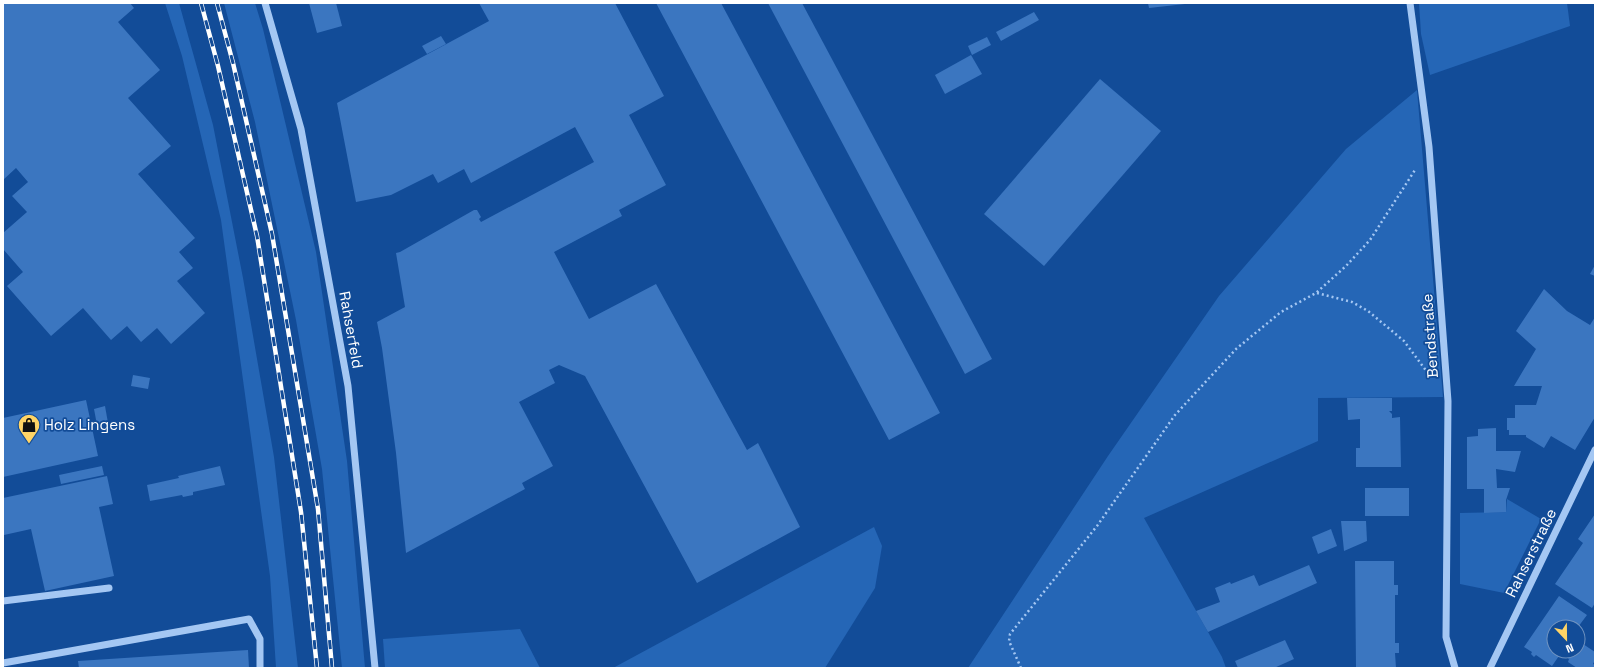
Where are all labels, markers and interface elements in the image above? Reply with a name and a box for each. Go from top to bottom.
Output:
street label: Rahserfeld [335,290,368,370]
street label: Bendstraße [1417,293,1442,379]
shop icon: Holz Lingens [16,412,42,445]
place label: Holz Lingens [44,415,135,434]
street label: Rahserstraße [1501,505,1560,600]
north arrow [1546,619,1586,659]
text: N [1564,640,1576,656]

